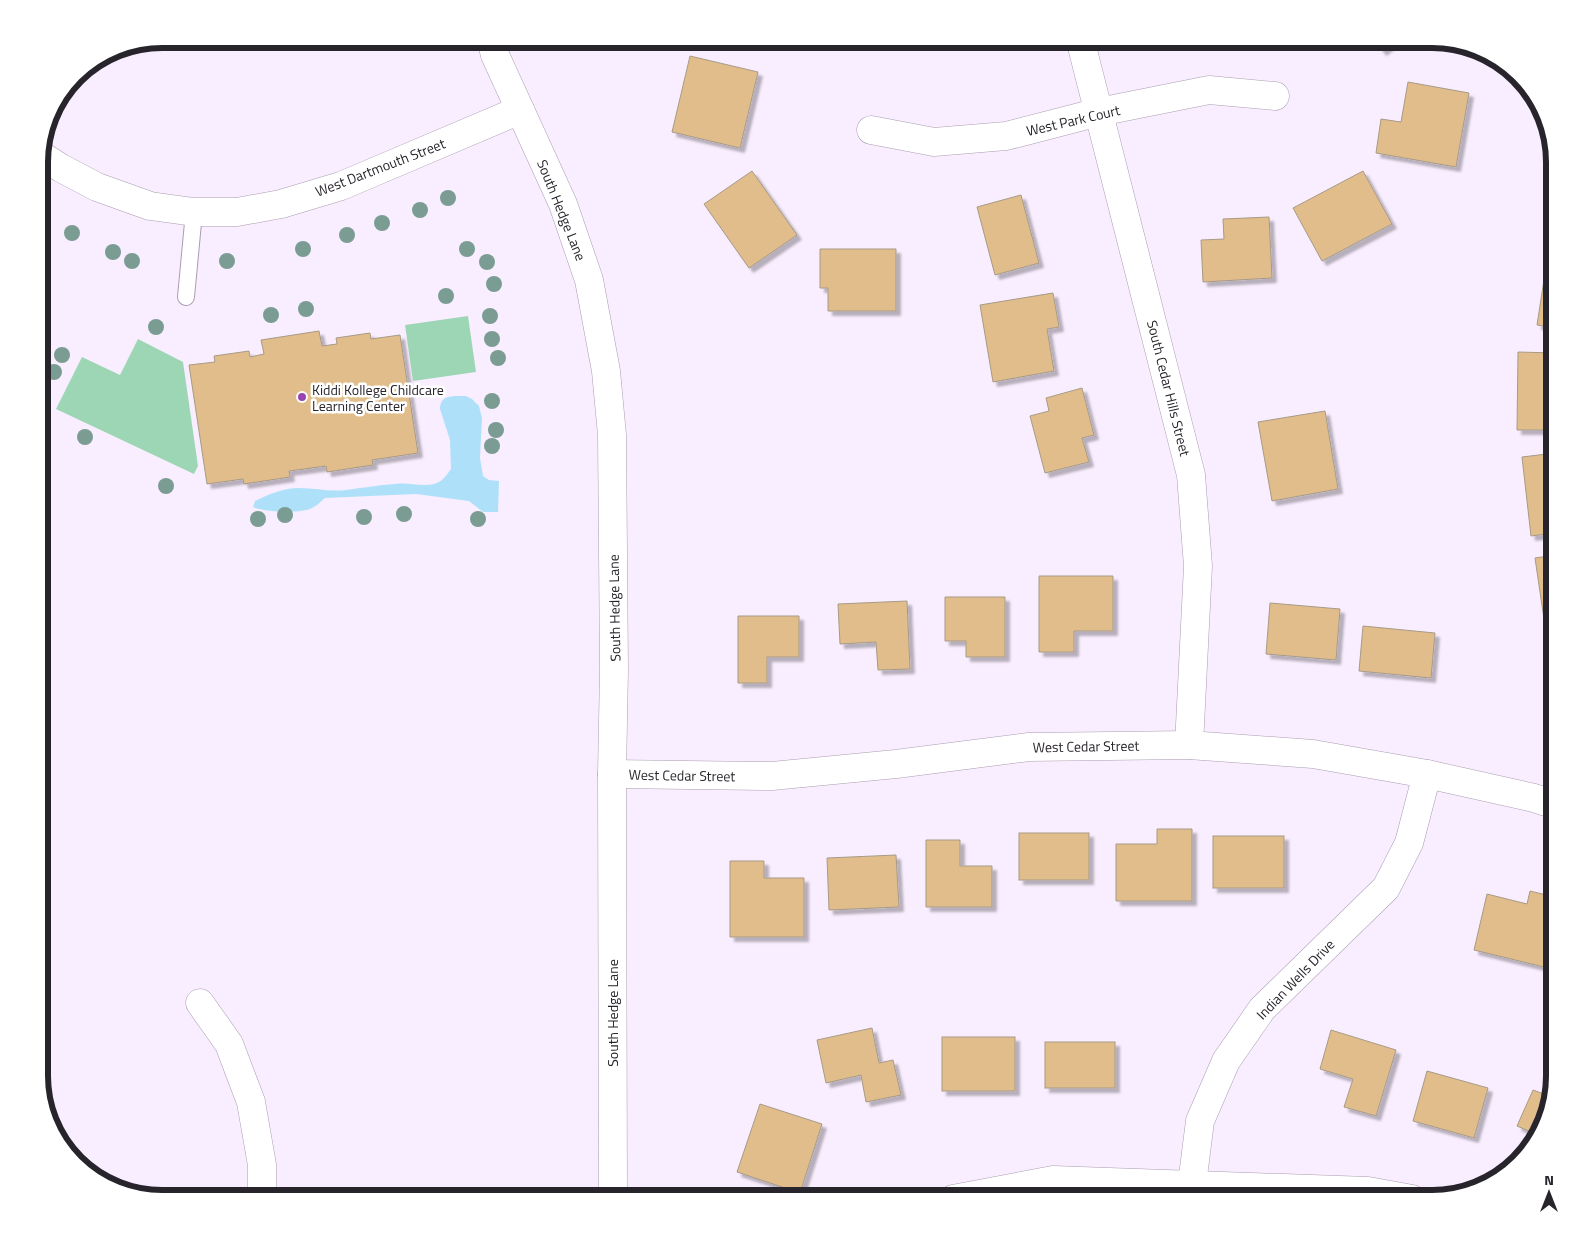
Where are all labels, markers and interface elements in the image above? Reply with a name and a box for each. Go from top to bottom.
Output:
street label: West Park Court [1024,99,1122,141]
street label: West Dartmouth Street [312,133,448,201]
street label: South Hedge Lane [532,156,592,264]
street label: South Cedar Hills Street [1142,318,1196,458]
place label: Kiddi Kollege Childcare Learning Center [312,379,444,416]
marker: Kiddi Kollege Childcare Learning Center [296,391,308,403]
street label: South Hedge Lane [603,554,625,662]
street label: West Cedar Street [1032,735,1140,757]
street label: West Cedar Street [628,764,736,786]
street label: Indian Wells Drive [1251,934,1339,1024]
street label: South Hedge Lane [602,959,623,1067]
north arrow [1524,1168,1574,1218]
text: N [1544,1169,1554,1190]

